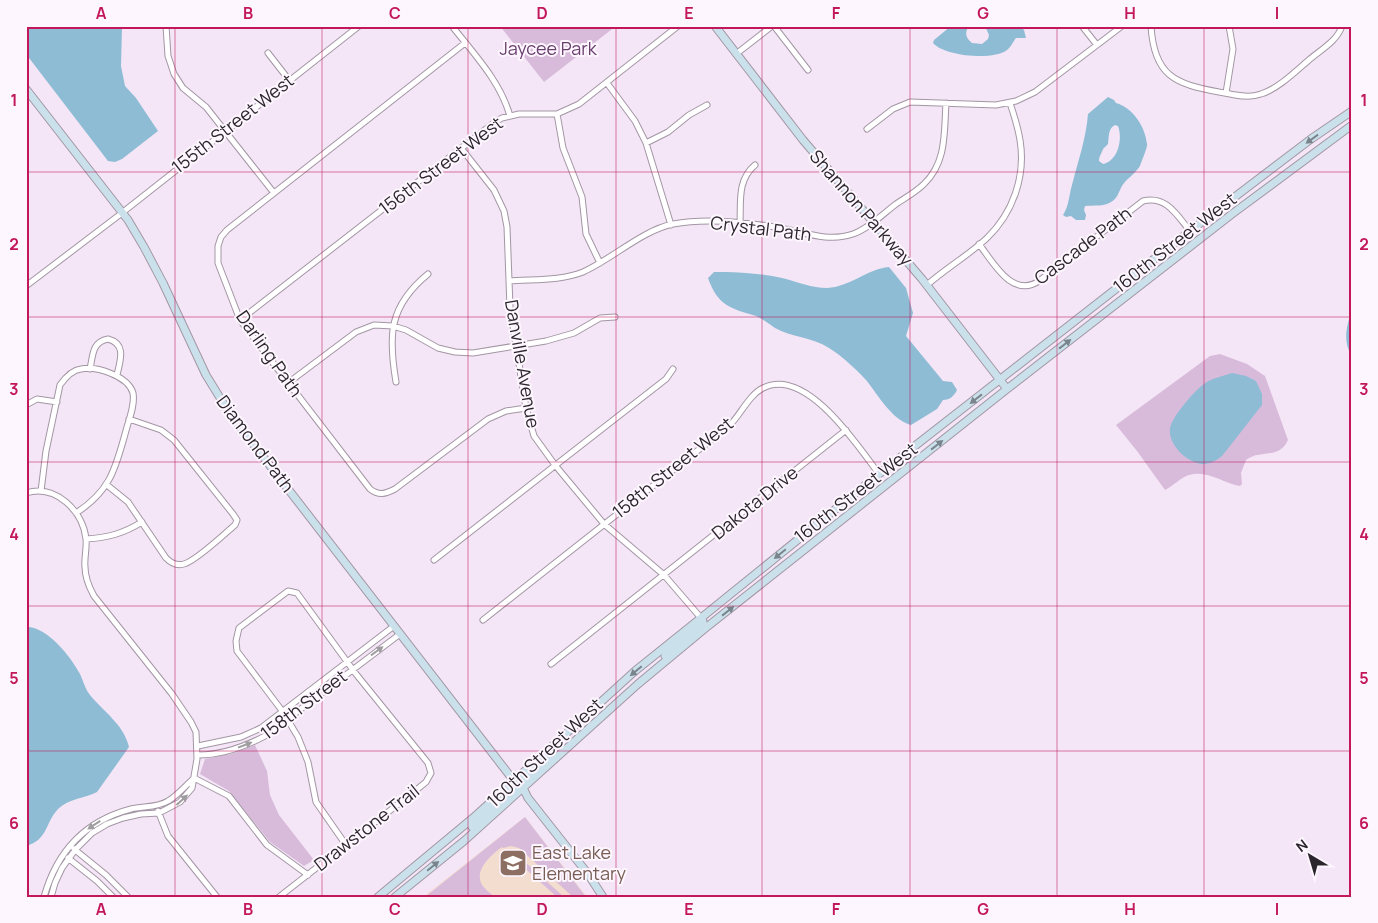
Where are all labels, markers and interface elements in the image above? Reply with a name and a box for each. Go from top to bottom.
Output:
text: A [96,2,107,24]
text: B [243,2,253,24]
text: C [389,2,401,24]
text: D [536,2,548,24]
text: E [684,2,694,24]
text: F [832,2,841,24]
text: G [977,2,989,24]
text: H [1124,2,1136,24]
text: I [1275,2,1279,24]
park label: Jaycee Park [499,36,598,60]
street label: 155th Street West [166,68,298,178]
text: 1 [10,89,18,111]
text: 1 [1360,89,1368,111]
street label: 156th Street West [373,111,507,220]
one-way arrow [1305,134,1319,144]
street label: Shannon Parkway [805,144,919,271]
street label: 160th Street West [1108,187,1241,298]
street label: Cascade Path [1029,201,1136,290]
street label: Crystal Path [709,210,813,246]
text: 2 [9,233,19,255]
text: 2 [1359,233,1369,255]
street label: Danville Avenue [500,298,546,430]
street label: Darling Path [231,305,308,401]
one-way arrow [1058,339,1071,350]
text: 3 [9,378,19,400]
text: 3 [1359,378,1369,400]
street label: Diamond Path [211,390,300,497]
one-way arrow [969,394,983,404]
street label: 158th Street West [607,411,738,523]
street label: 160th Street West [789,437,922,548]
one-way arrow [930,439,943,450]
street label: Dakota Drive [706,460,802,544]
text: 4 [9,523,19,545]
text: 4 [1359,523,1369,545]
one-way arrow [774,549,787,560]
one-way arrow [721,605,734,616]
one-way arrow [370,646,384,656]
street label: 158th Street [255,664,351,745]
one-way arrow [629,665,642,676]
text: 5 [9,667,19,689]
text: 5 [1359,667,1369,689]
street label: 160th Street West [481,692,607,812]
one-way arrow [238,741,253,749]
street label: Drawstone Trail [309,779,424,876]
one-way arrow [175,794,187,806]
text: 6 [9,812,19,834]
text: 6 [1359,812,1369,834]
one-way arrow [87,820,101,829]
north arrow [1286,830,1336,880]
text: N [1292,835,1312,856]
place label: East Lake Elementary [532,840,626,885]
school or university icon: East Lake Elementary [498,848,528,878]
one-way arrow [426,861,439,872]
text: A [96,898,107,920]
text: B [243,898,253,920]
text: C [389,898,401,920]
text: D [536,898,548,920]
text: E [684,898,694,920]
text: F [832,898,841,920]
text: G [977,898,989,920]
text: H [1124,898,1136,920]
text: I [1275,898,1279,920]

